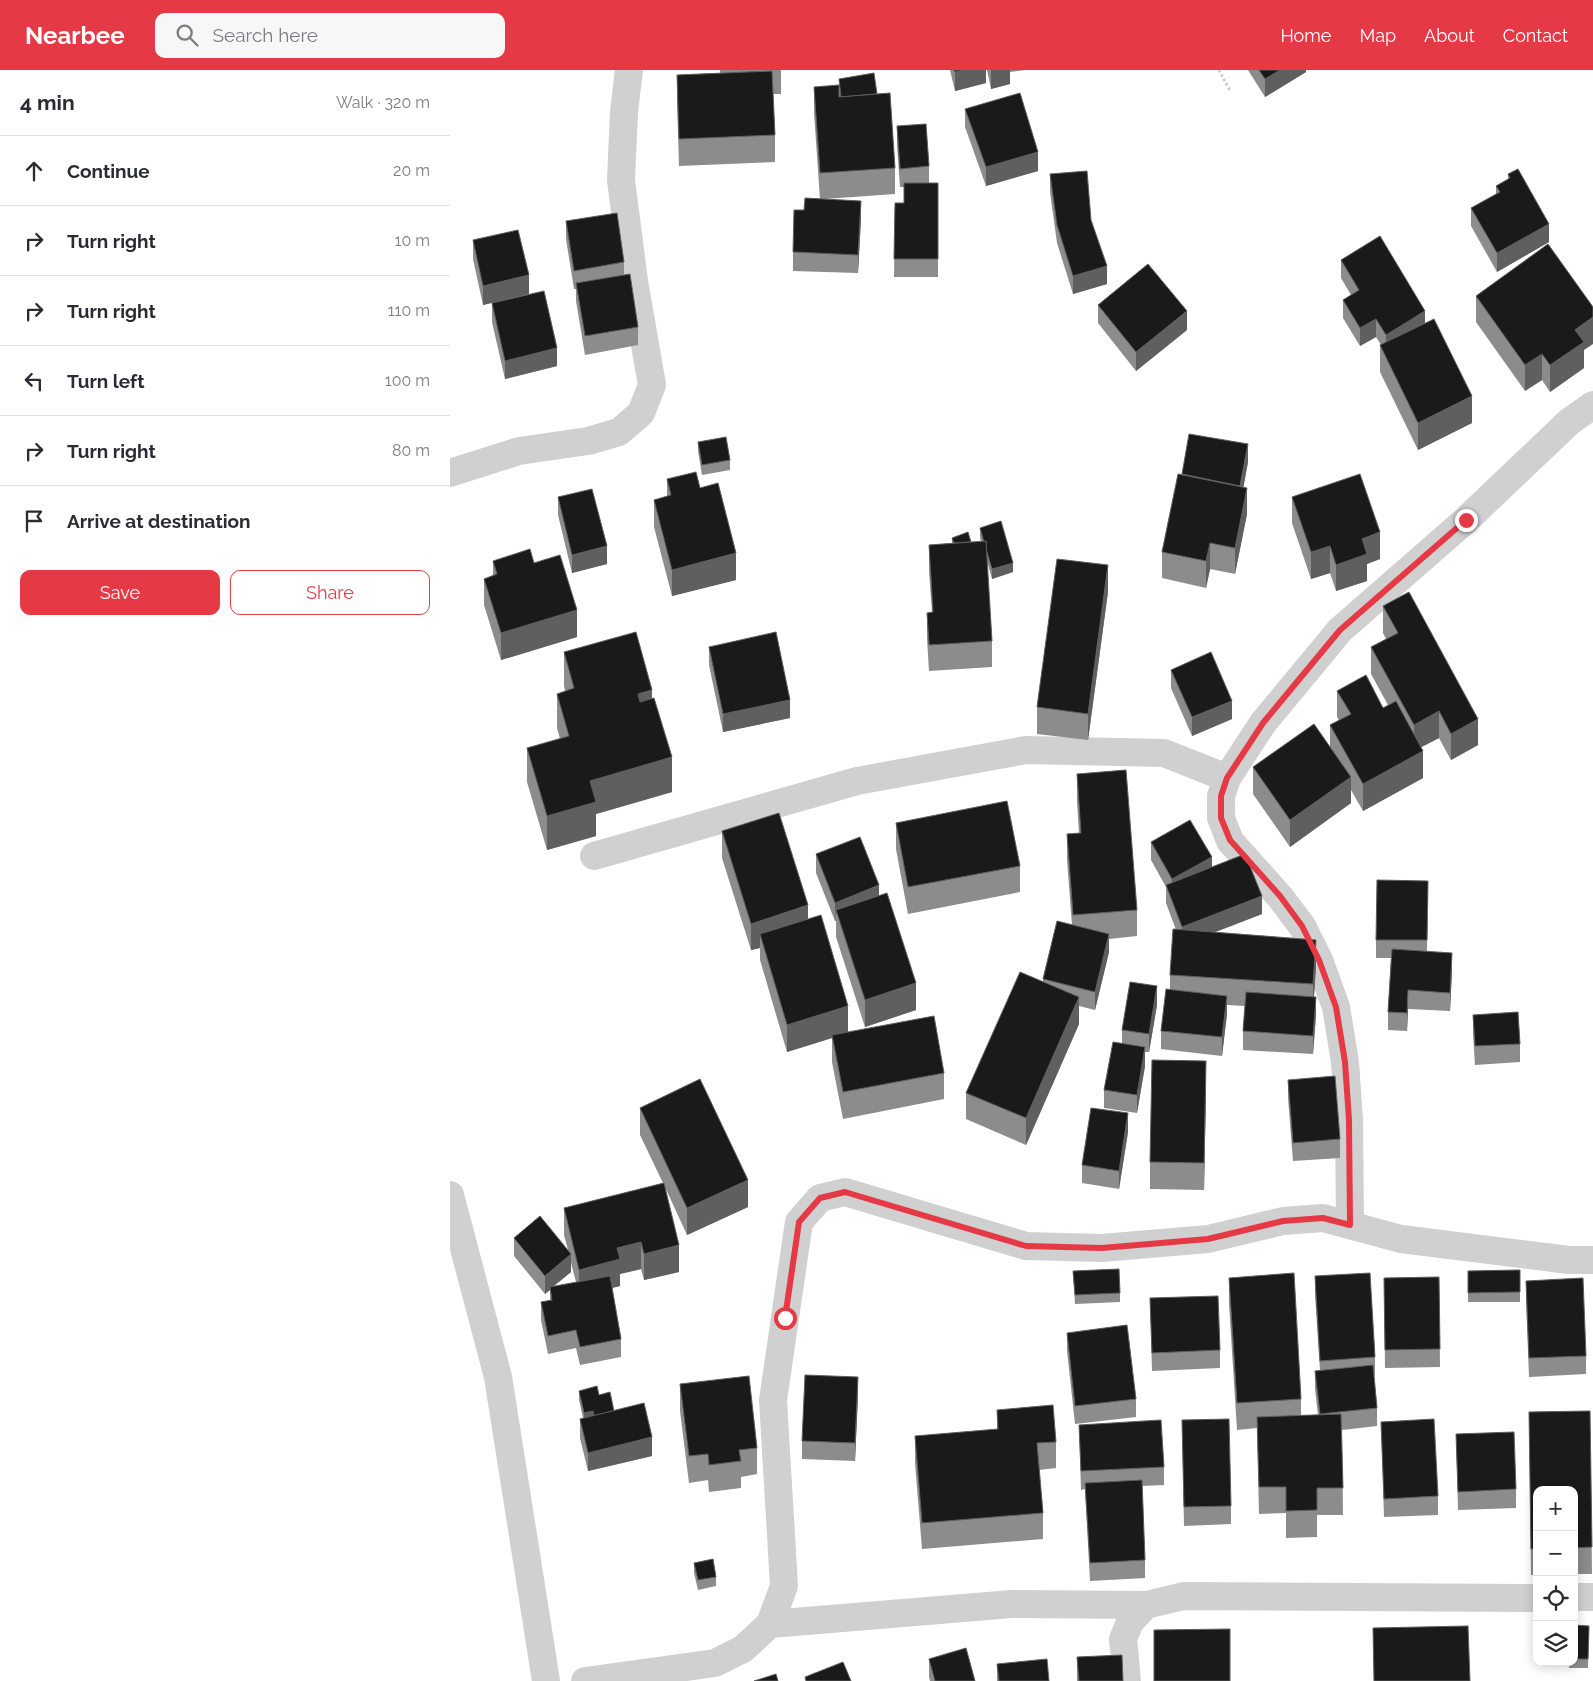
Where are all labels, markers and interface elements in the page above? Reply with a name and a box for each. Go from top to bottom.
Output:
search box [155,13,505,58]
text: Nearbee [25,21,125,50]
icon: search [173,21,201,49]
text: Search here [213,24,318,46]
text: Home [1280,25,1331,46]
text: Map [1359,25,1396,46]
text: About [1424,25,1475,46]
text: Contact [1503,25,1568,46]
text: 4 min [20,90,75,115]
text: Walk · 320 m [336,93,430,112]
icon: ahead [20,157,48,185]
text: Continue [67,160,150,182]
text: 20 m [393,161,430,180]
icon: right [20,227,48,255]
text: Turn right [67,230,156,252]
text: 10 m [395,231,430,250]
icon: right [20,297,48,325]
text: Turn right [67,300,156,322]
text: 110 m [388,301,430,320]
icon: left [20,367,48,395]
text: Turn left [67,370,144,392]
text: 100 m [385,371,430,390]
icon: right [20,437,48,465]
text: Turn right [67,440,156,462]
text: 80 m [392,441,430,460]
icon: arrive [20,507,48,535]
route end [1455,509,1478,532]
text: Arrive at destination [67,510,251,532]
button: Save [20,570,220,615]
button: Share [230,570,430,615]
route start [774,1307,797,1330]
map controls [1533,1486,1578,1666]
button: + [1533,1486,1578,1531]
button: − [1533,1531,1578,1576]
button: locate [1533,1576,1578,1621]
button: layers [1533,1621,1578,1666]

